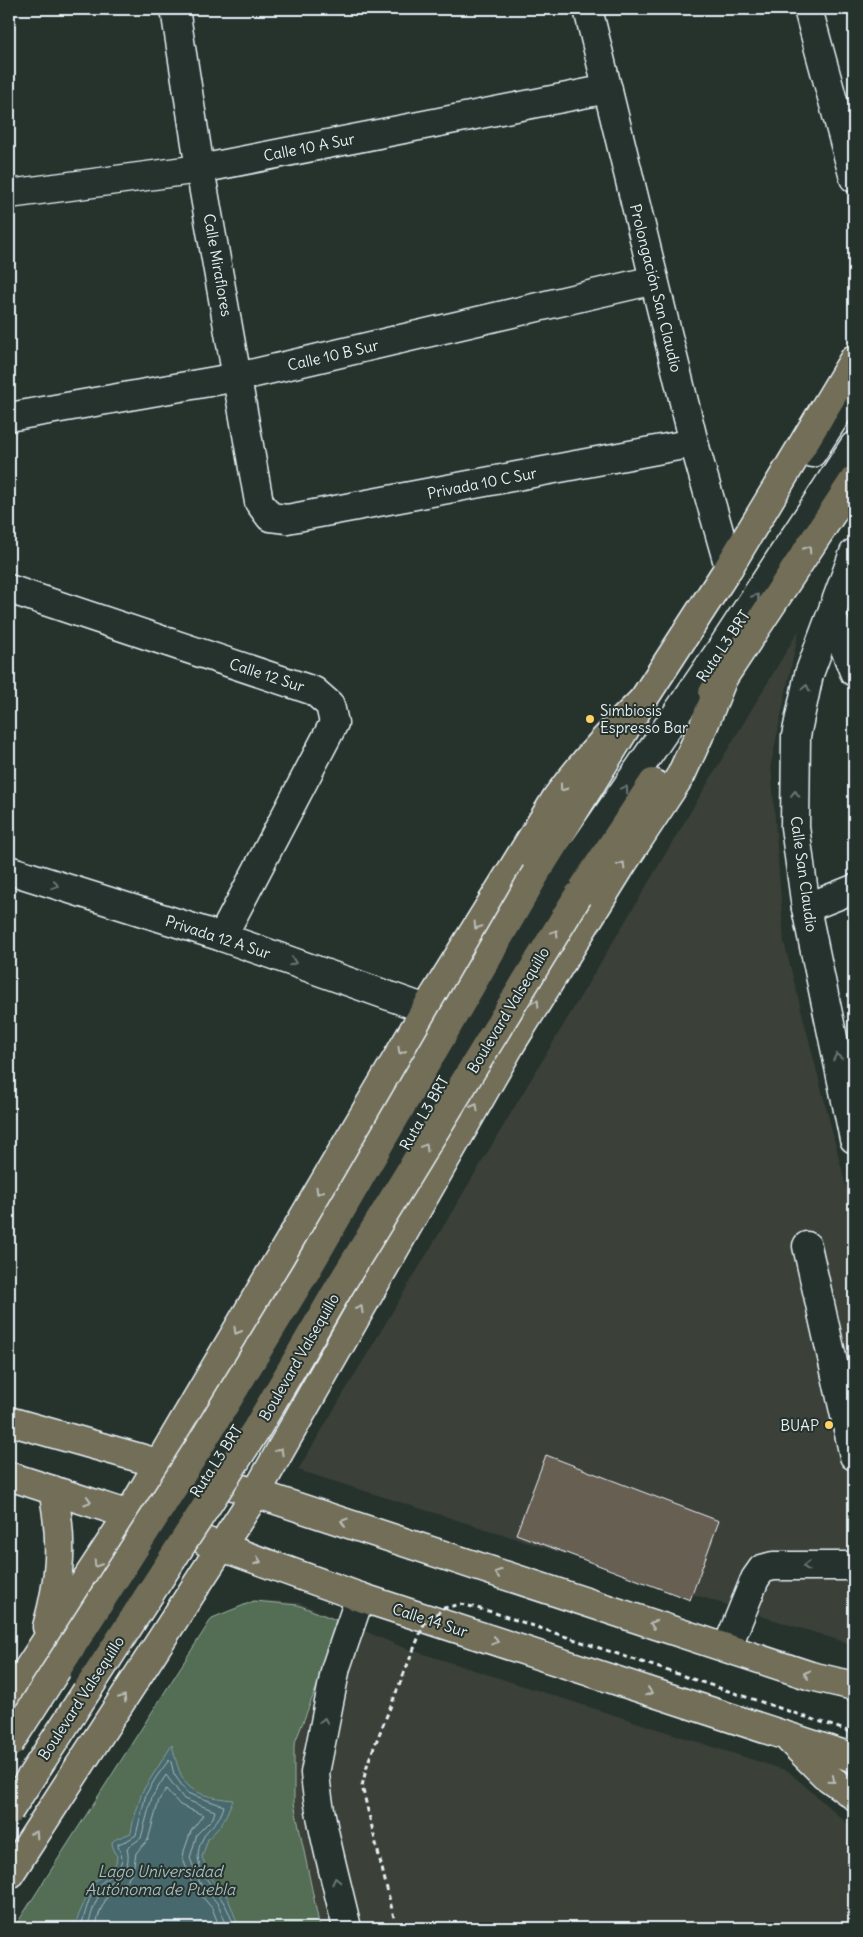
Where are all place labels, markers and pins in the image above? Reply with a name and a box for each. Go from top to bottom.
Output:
place label: Simbiosis Espresso Bar [600,701,688,737]
marker: Simbiosis Espresso Bar [584,713,596,725]
place label: BUAP [780,1416,819,1435]
marker: BUAP [823,1419,835,1431]

